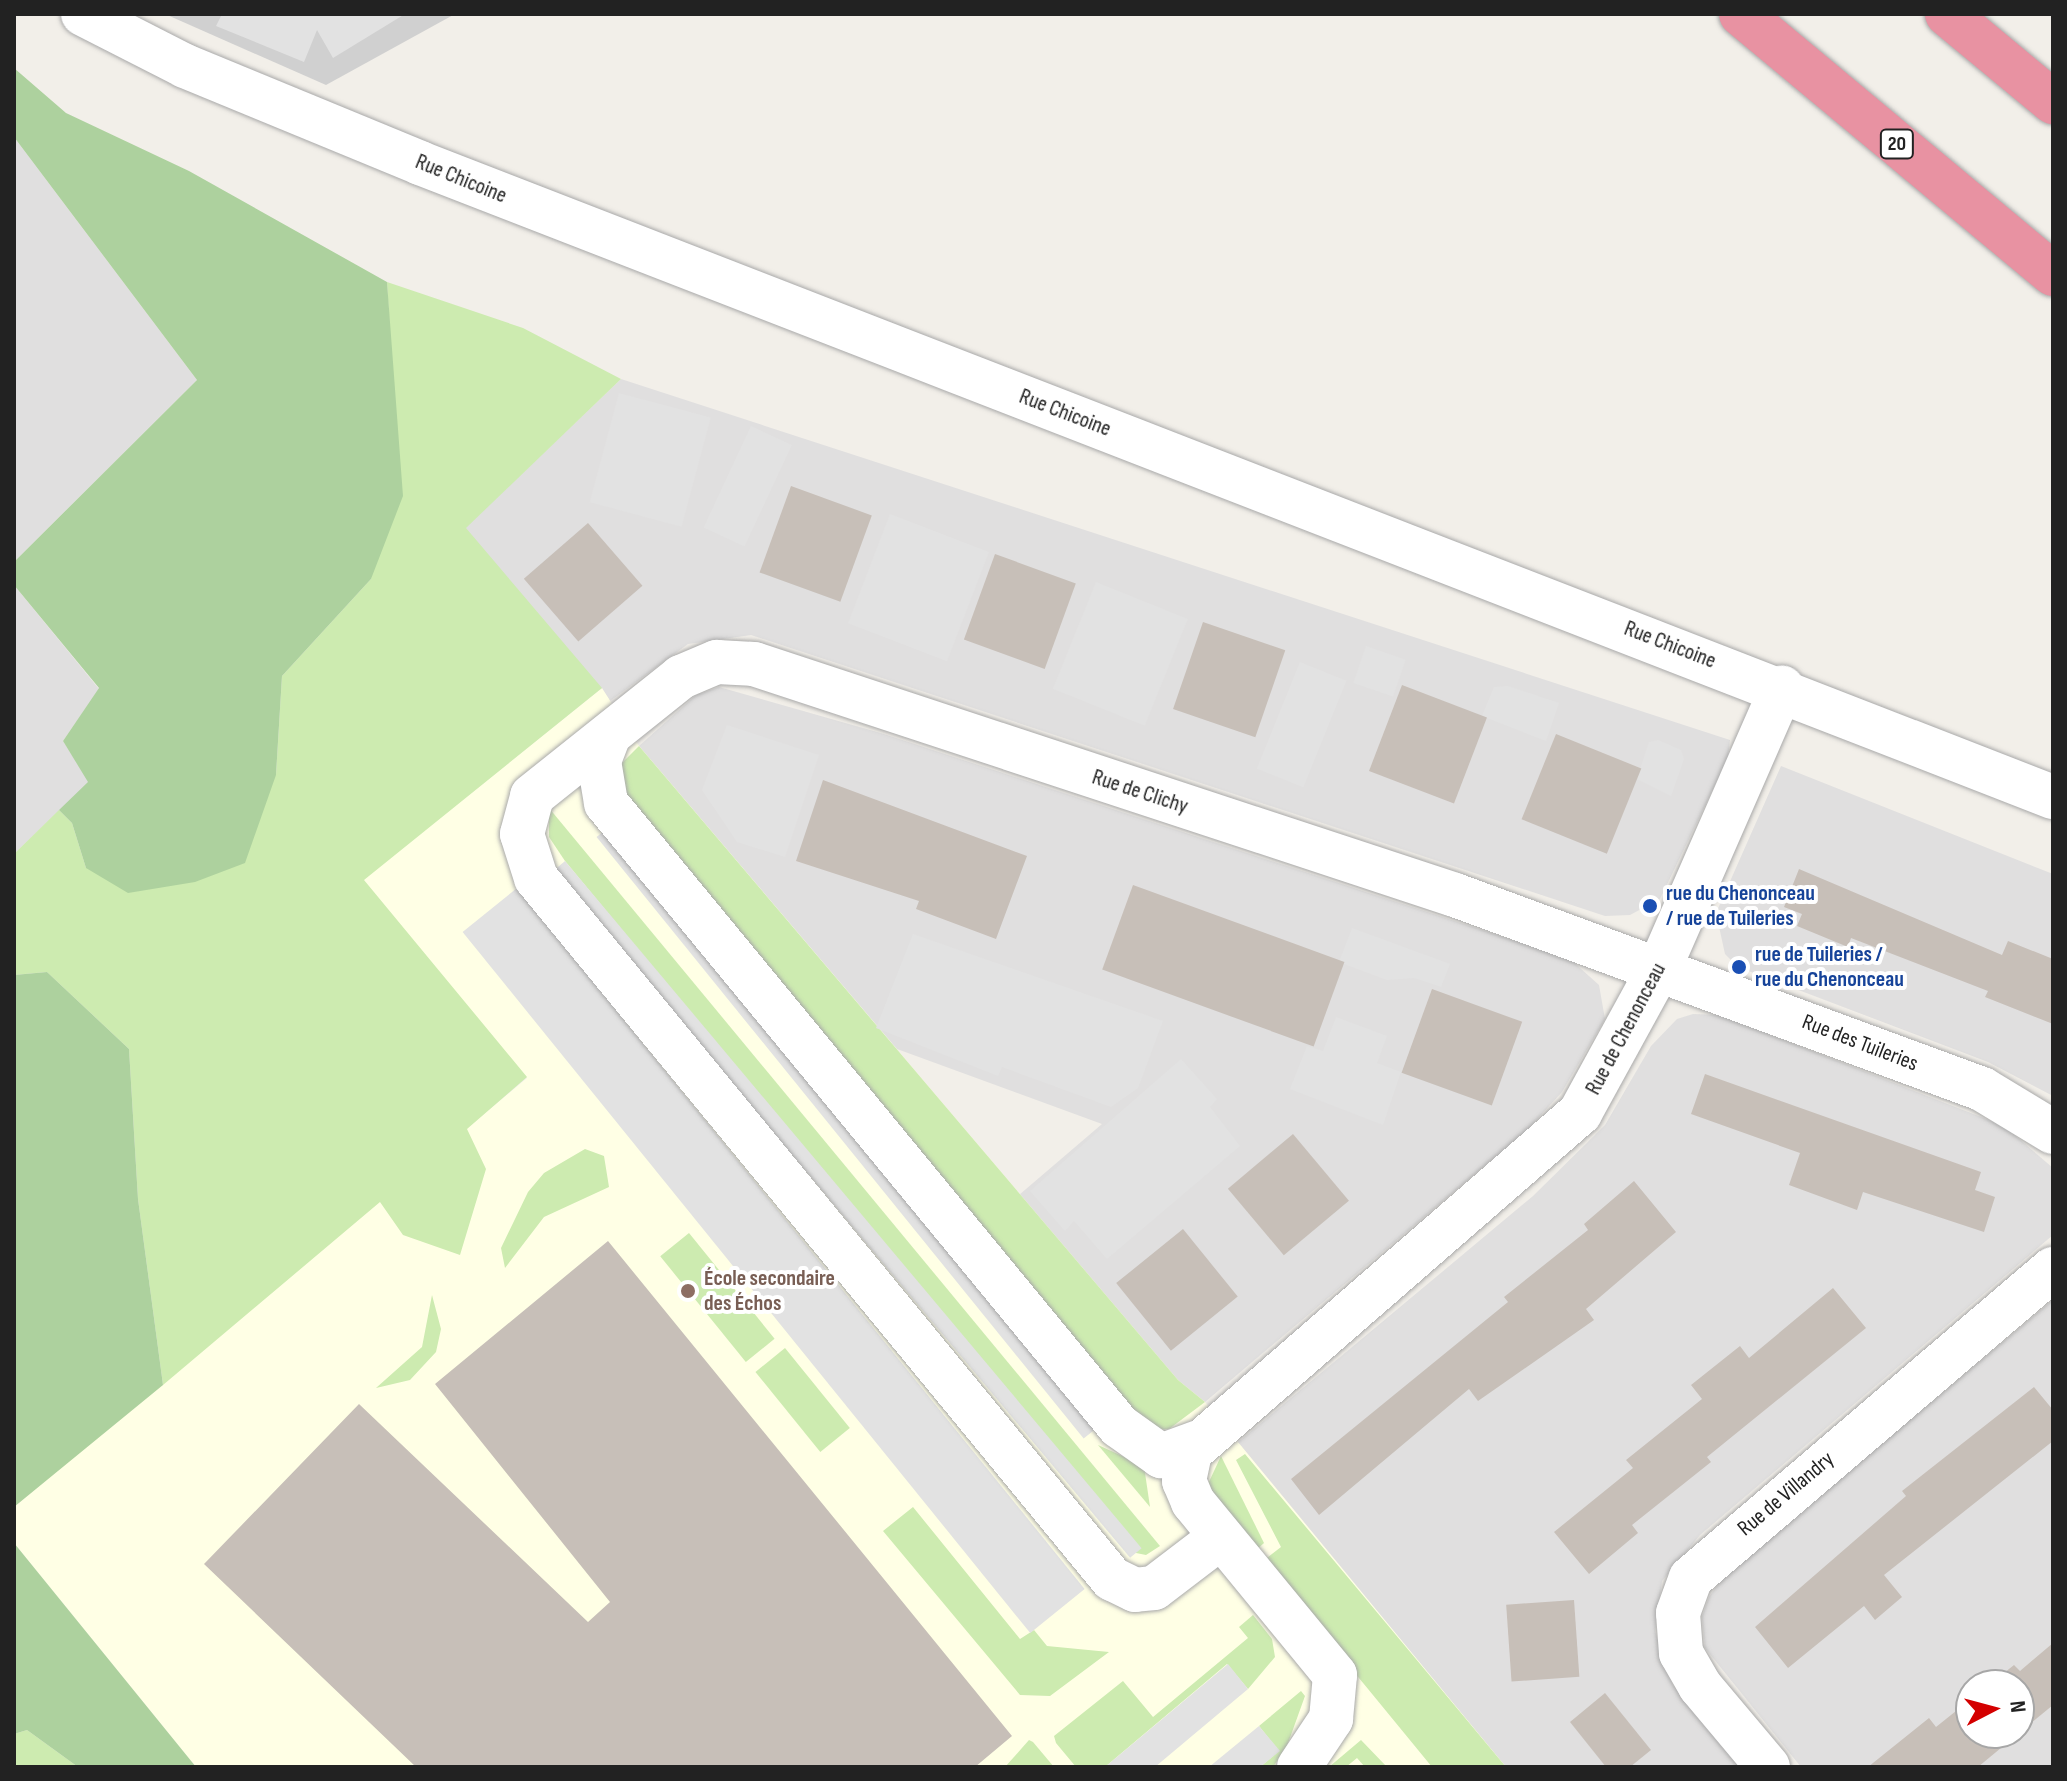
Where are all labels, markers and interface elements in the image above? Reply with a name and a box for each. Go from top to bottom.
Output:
road number: 20 [1879,128,1915,160]
street label: Rue Chicoine [412,149,510,209]
street label: Rue Chicoine [1015,383,1115,443]
street label: Rue Chicoine [1620,615,1720,675]
street label: Rue de Clichy [1089,764,1191,820]
place label: rue du Chenonceau / rue de Tuileries [1666,880,1815,932]
marker: rue du Chenonceau / rue de Tuileries [1641,897,1659,915]
place label: rue de Tuileries / rue du Chenonceau [1755,941,1904,992]
marker: rue de Tuileries / rue du Chenonceau [1730,958,1748,976]
street label: Rue de Chenonceau [1580,959,1672,1099]
street label: Rue des Tuileries [1798,1009,1922,1077]
place label: École secondaire des Échos [704,1265,835,1316]
marker: École secondaire des Échos [679,1282,697,1300]
street label: Rue de Villandry [1733,1446,1839,1542]
north arrow [1955,1669,2035,1749]
text: N [2003,1699,2031,1714]

